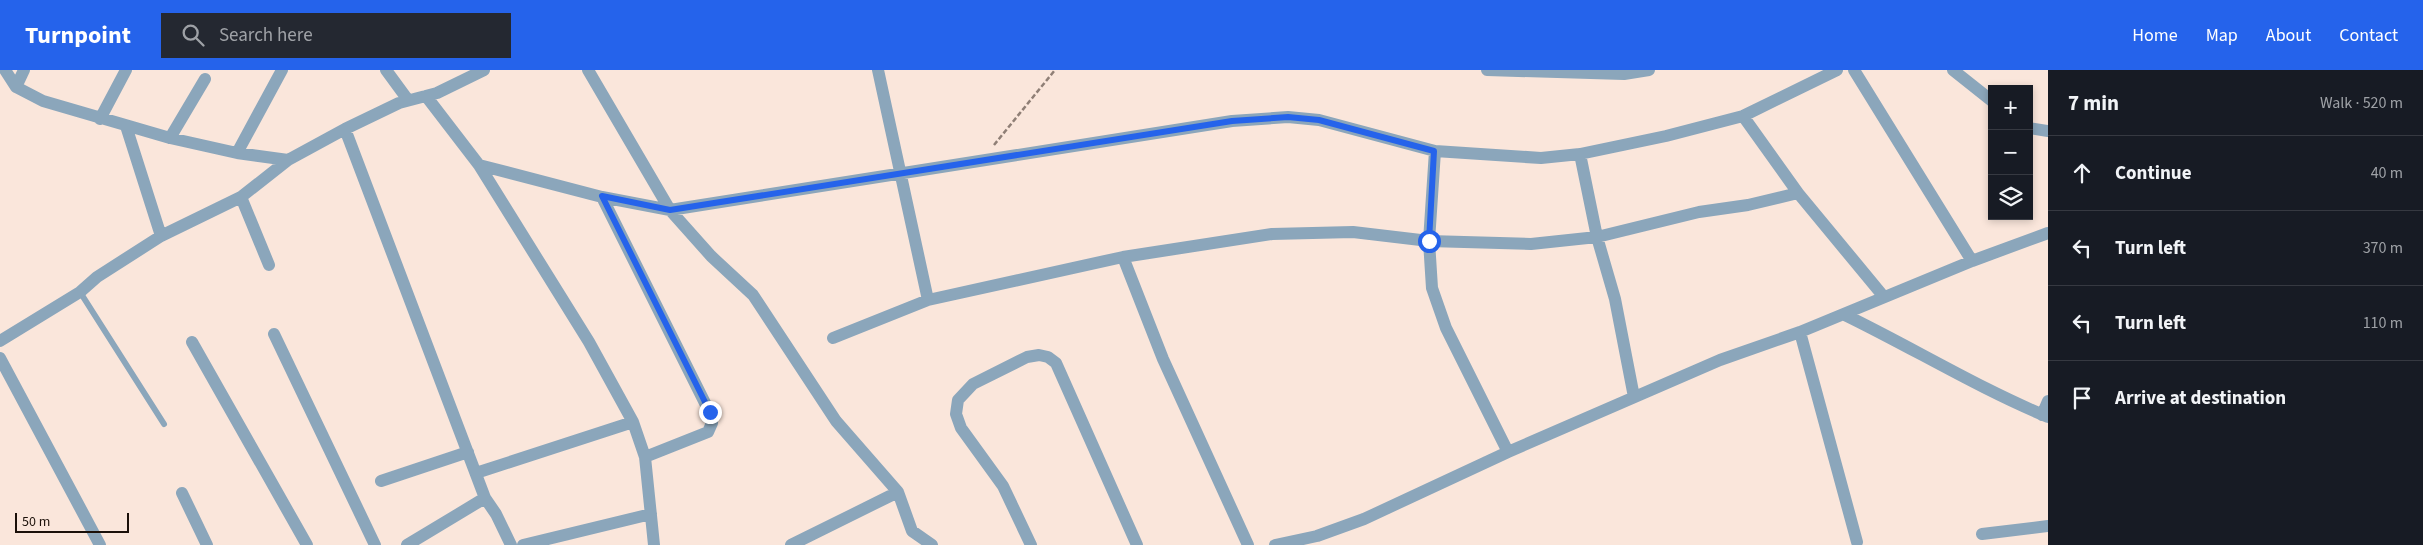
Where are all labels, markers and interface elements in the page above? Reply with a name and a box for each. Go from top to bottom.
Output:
search box [161,13,511,58]
text: Turnpoint [25,18,131,53]
icon: search [179,21,207,49]
text: Search here [219,22,313,49]
text: Home [2132,23,2178,48]
text: Map [2206,23,2238,48]
text: About [2266,23,2311,48]
text: Contact [2339,23,2398,48]
map controls [1988,85,2033,220]
button: + [1988,85,2033,130]
text: 7 min [2068,88,2119,118]
text: Walk · 520 m [2320,92,2403,114]
button: − [1988,130,2033,175]
icon: ahead [2068,159,2096,187]
text: Continue [2115,160,2192,187]
text: 40 m [2371,162,2403,184]
button: layers [1988,175,2033,220]
route start [1418,230,1441,253]
icon: left [2068,234,2096,262]
text: Turn left [2115,235,2186,262]
text: 370 m [2363,237,2403,259]
icon: left [2068,309,2096,337]
text: Turn left [2115,310,2186,337]
text: 110 m [2363,312,2403,334]
icon: arrive [2068,384,2096,412]
text: Arrive at destination [2115,385,2286,412]
route end [699,401,722,424]
scale bar [15,510,129,533]
text: 50 m [22,512,50,532]

